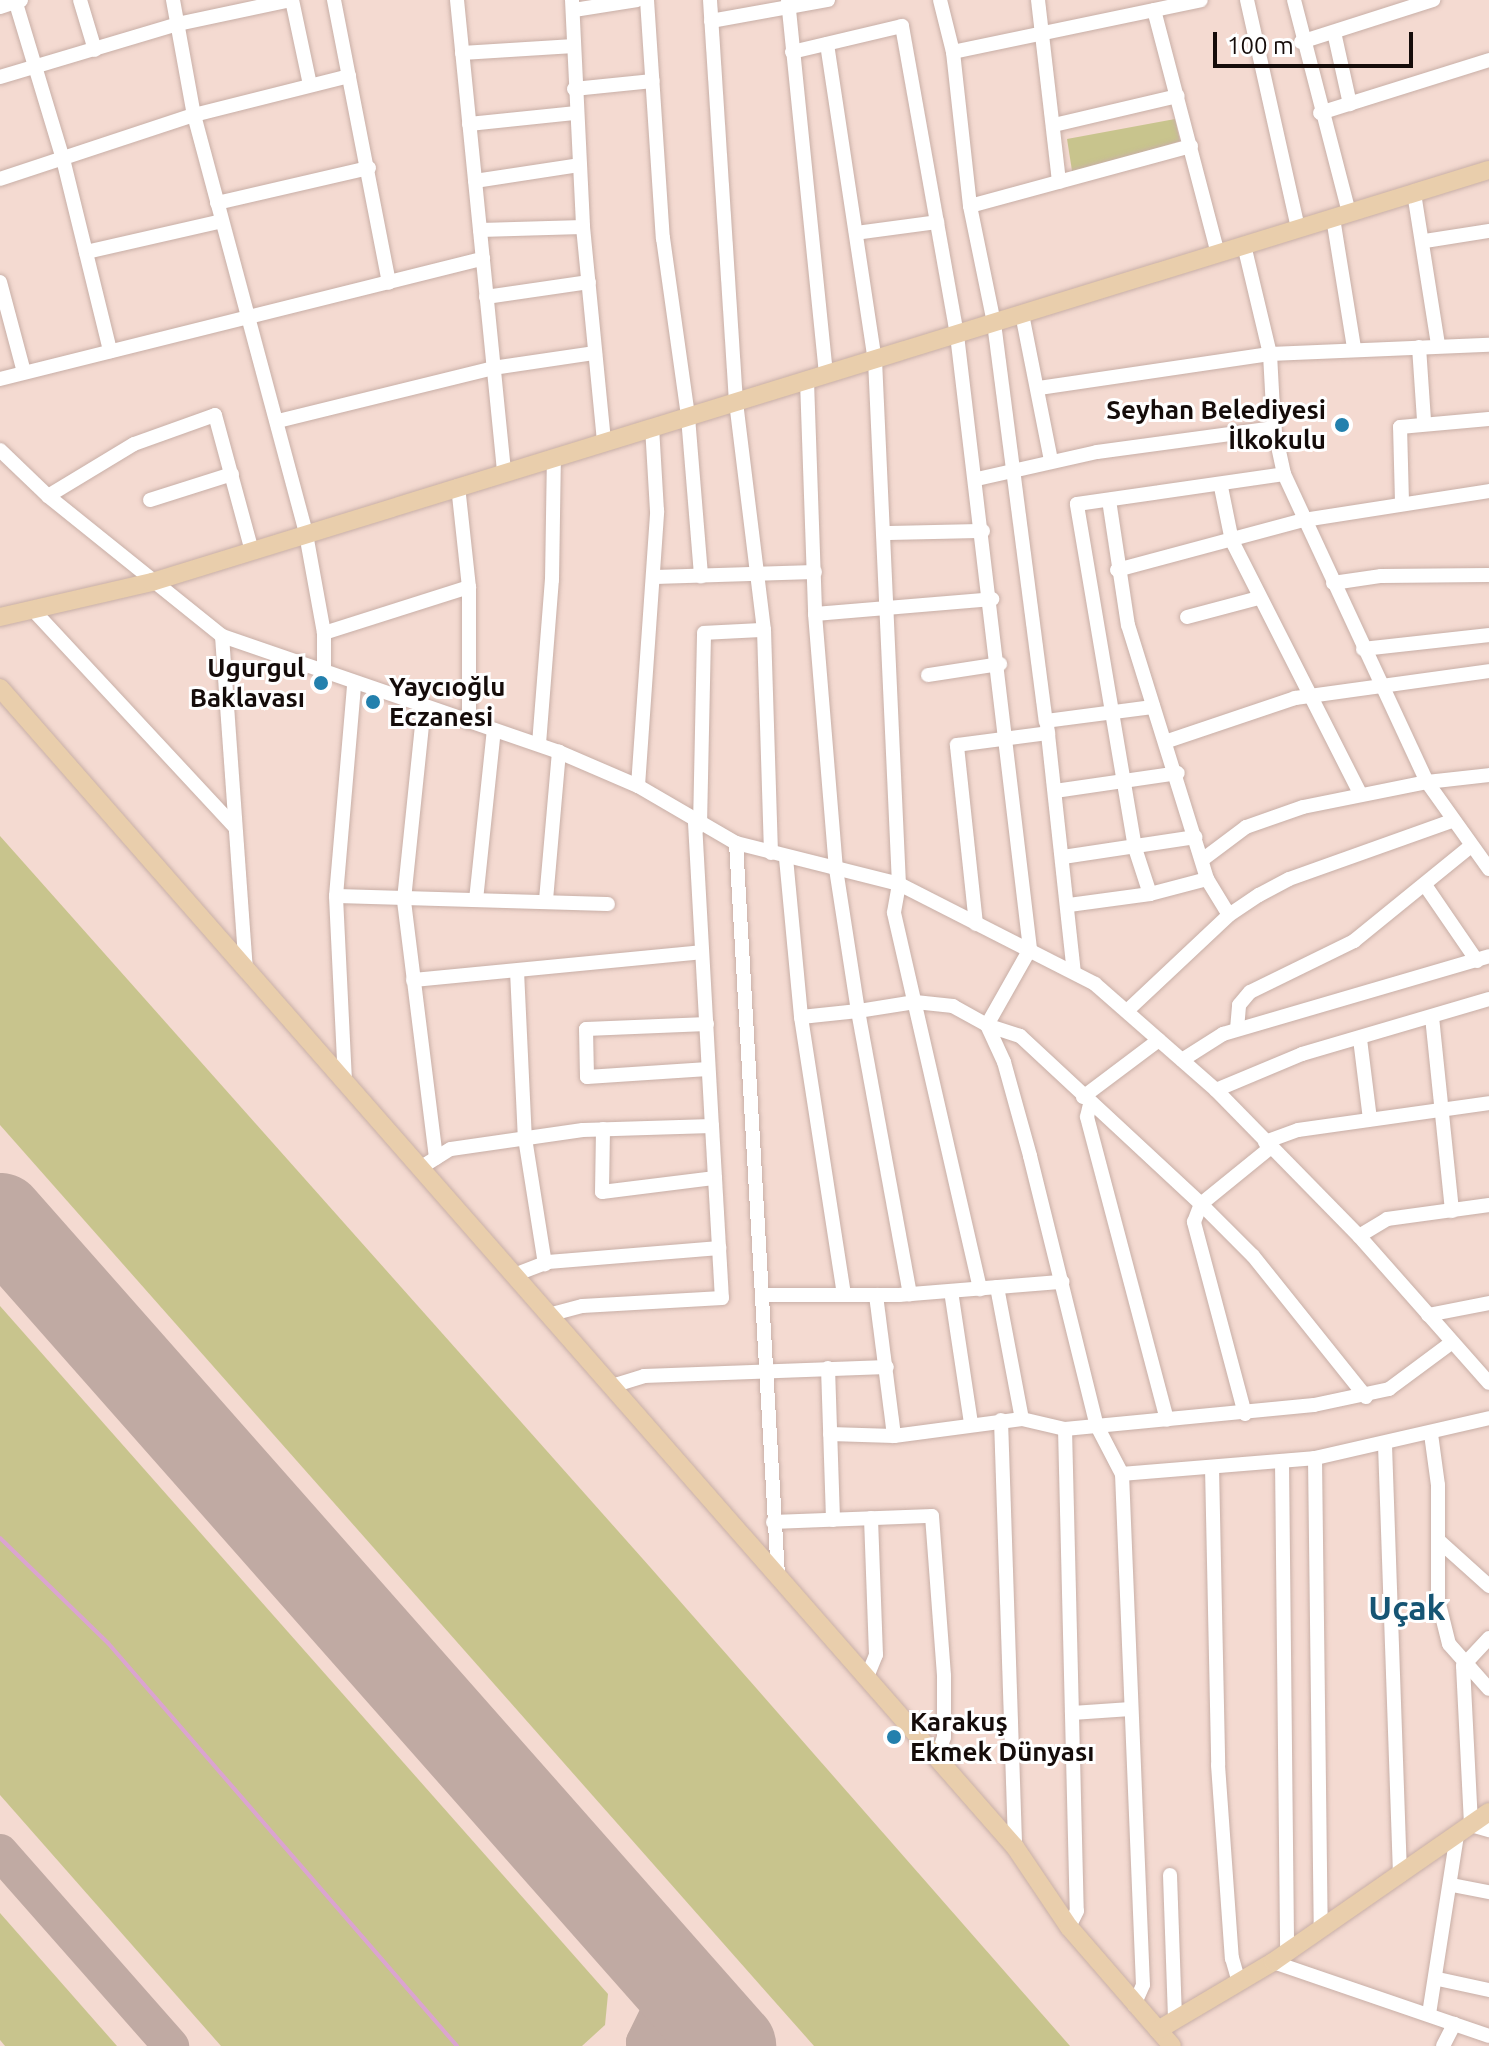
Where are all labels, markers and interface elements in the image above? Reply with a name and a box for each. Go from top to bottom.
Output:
scale bar [1217,16,1417,66]
text: 100 m [1227,32,1294,59]
place label: Seyhan Belediyesi İlkokulu [1106,394,1326,456]
marker: Seyhan Belediyesi İlkokulu [1333,416,1351,434]
place label: Ugurgul Baklavası [190,652,305,714]
place label: Yaycıoğlu Eczanesi [389,671,505,732]
marker: Ugurgul Baklavası [312,674,330,692]
marker: Yaycıoğlu Eczanesi [364,693,382,711]
district label: Uçak [1368,1588,1446,1628]
place label: Karakuş Ekmek Dünyası [910,1706,1094,1768]
marker: Karakuş Ekmek Dünyası [885,1728,903,1746]

